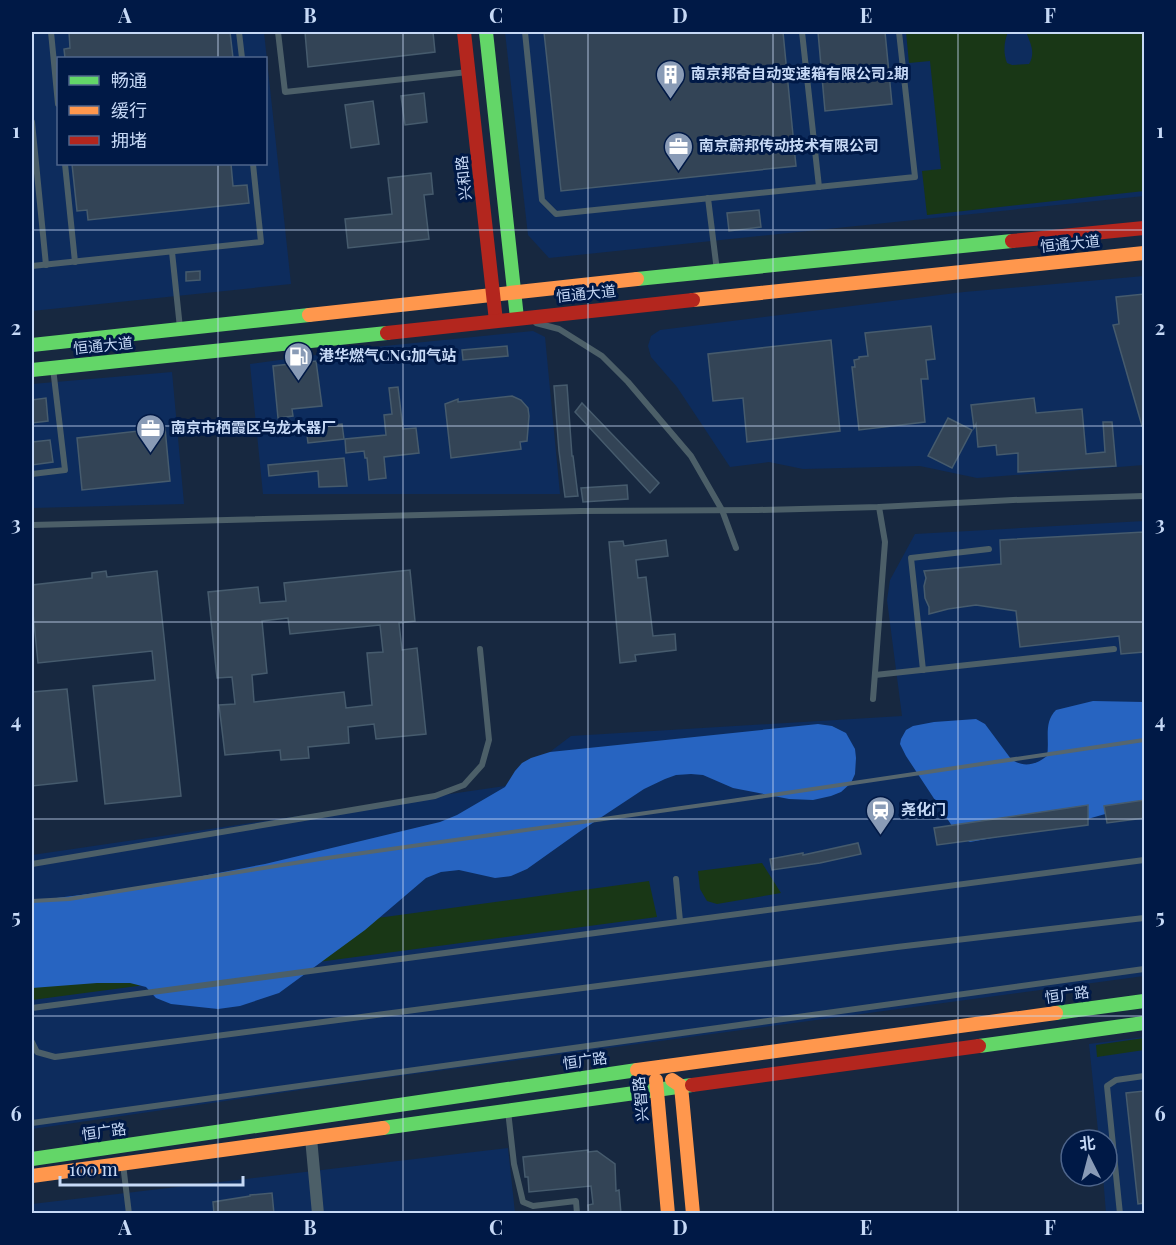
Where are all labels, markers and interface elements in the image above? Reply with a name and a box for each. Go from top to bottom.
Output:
text: A [117,1,132,28]
text: B [303,1,317,28]
text: C [489,1,503,28]
text: D [672,1,688,28]
text: E [860,1,872,28]
text: F [1044,1,1056,28]
legend [57,57,267,165]
building icon: 南京邦奇自动变速箱有限公司2期 [654,58,686,100]
place label: 南京邦奇自动变速箱有限公司2期 [691,63,909,83]
text: 畅通 [111,68,147,92]
text: 缓行 [111,98,147,122]
text: 1 [12,116,20,143]
text: 1 [1156,116,1164,143]
text: 拥堵 [111,128,147,152]
office icon: 南京蔚邦传动技术有限公司 [662,130,694,172]
place label: 南京蔚邦传动技术有限公司 [699,135,879,155]
street label: 兴和路 [451,155,475,202]
street label: 恒通大道 [1039,230,1101,256]
street label: 恒通大道 [555,280,617,306]
text: 2 [11,313,21,340]
text: 2 [1155,313,1165,340]
street label: 恒通大道 [72,332,134,358]
fuel station icon: 港华燃气CNG加气站 [282,340,314,382]
place label: 港华燃气CNG加气站 [319,345,456,365]
office icon: 南京市栖霞区乌龙木器厂 [134,412,166,454]
place label: 南京市栖霞区乌龙木器厂 [171,417,336,437]
text: 3 [11,509,21,536]
text: 3 [1155,509,1165,536]
text: 4 [11,706,21,733]
text: 4 [1155,706,1165,733]
station icon: 尧化门 [864,794,896,836]
place label: 尧化门 [901,799,946,819]
text: 5 [11,902,21,929]
text: 5 [1155,902,1165,929]
street label: 恒广路 [1043,981,1091,1007]
street label: 恒广路 [561,1047,609,1073]
street label: 兴智路 [628,1076,652,1122]
text: 6 [10,1099,22,1126]
text: 6 [1154,1099,1166,1126]
street label: 恒广路 [80,1118,128,1144]
north arrow [1059,1128,1119,1188]
text: 北 [1078,1131,1096,1154]
scale bar [60,1149,243,1187]
text: 100 m [69,1157,118,1181]
text: A [117,1213,132,1240]
text: B [303,1213,317,1240]
text: C [489,1213,503,1240]
text: D [672,1213,688,1240]
text: E [860,1213,872,1240]
text: F [1044,1213,1056,1240]

